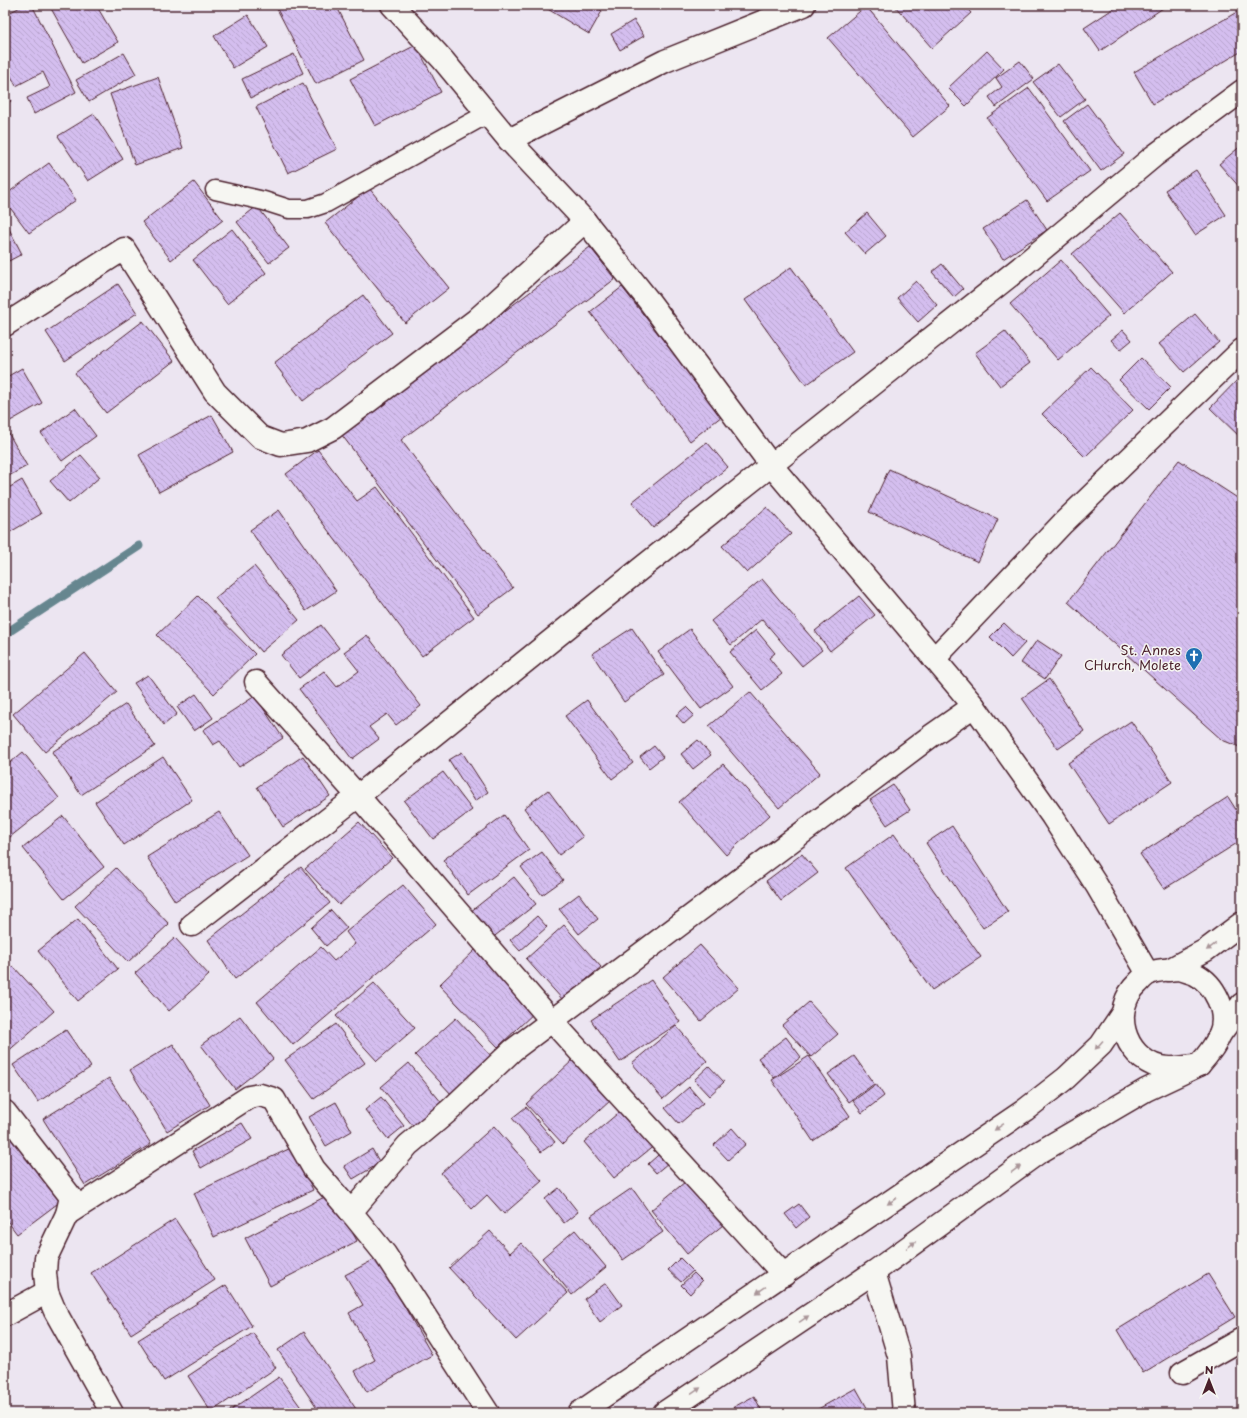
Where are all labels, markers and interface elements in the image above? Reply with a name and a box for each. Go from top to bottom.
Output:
place label: St. Annes CHurch, Molete [1084,640,1181,674]
church icon: St. Annes CHurch, Molete [1184,646,1204,671]
one-way arrow [1206,942,1216,950]
one-way arrow [1095,1040,1104,1051]
one-way arrow [994,1123,1004,1131]
one-way arrow [1011,1165,1022,1173]
one-way arrow [886,1197,897,1205]
one-way arrow [906,1241,916,1249]
one-way arrow [756,1286,766,1294]
one-way arrow [799,1315,809,1323]
north arrow [1189,1360,1229,1400]
text: N [1205,1361,1214,1378]
one-way arrow [691,1387,701,1395]

